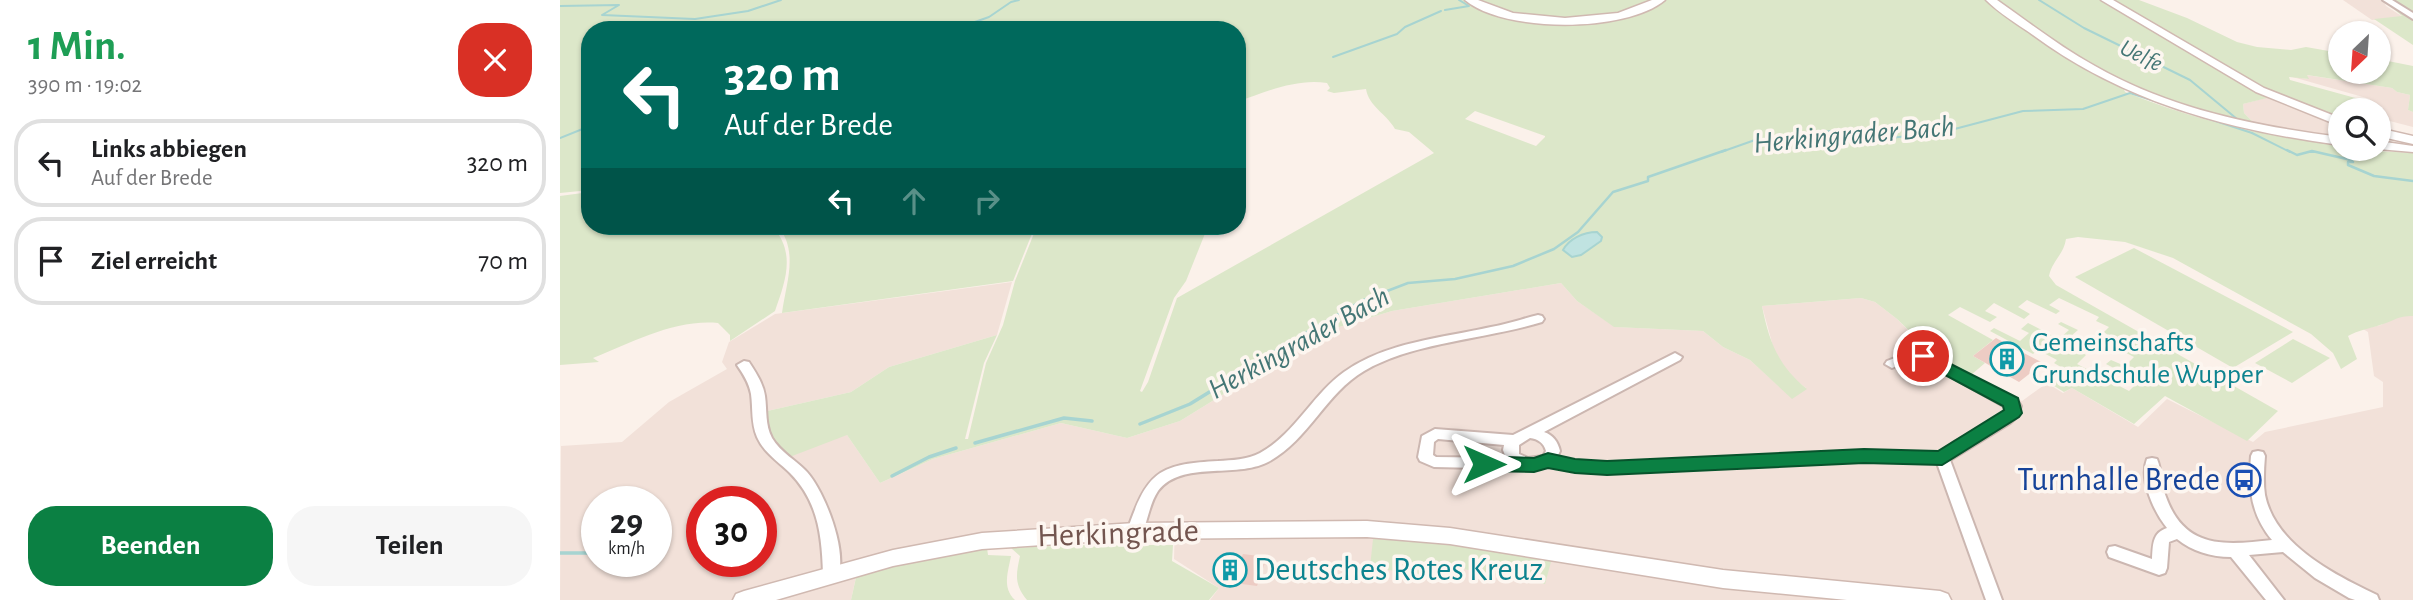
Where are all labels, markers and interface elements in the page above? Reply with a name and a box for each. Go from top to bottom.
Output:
north arrow [2328,21,2390,84]
map controls [2328,21,2391,161]
button: close [458,23,532,97]
text: 1 Min. [28,25,126,67]
water label: Uelfe [2116,36,2166,76]
icon: left [609,49,700,140]
text: 320 m [724,51,841,100]
text: 390 m · 19:02 [28,74,142,97]
button: search [2328,98,2391,161]
text: Auf der Brede [724,109,893,141]
water label: Herkingrader Bach [1752,111,1956,159]
text: Links abbiegen [91,136,247,162]
icon: left [32,144,70,182]
text: 320 m [467,150,528,176]
text: Auf der Brede [91,167,213,190]
icon: left [822,182,860,220]
icon: ahead [895,182,933,220]
icon: right [968,182,1006,220]
icon: arrive [32,242,70,280]
text: Ziel erreicht [91,248,217,274]
text: 70 m [478,248,528,274]
water label: Herkingrader Bach [1203,281,1395,405]
pin [1893,326,1953,386]
place label: Gemeinschafts Grundschule Wupper [2032,329,2263,389]
icon: arrive [1904,337,1942,375]
building icon: Gemeinschafts Grundschule Wupper [1988,340,2026,378]
position arrow [1447,427,1521,501]
bus stop icon: Turnhalle Brede [2225,461,2263,499]
place label: Turnhalle Brede [2017,464,2220,497]
speed limit sign: 30 [686,486,777,577]
text: 29 [610,505,643,540]
button: Beenden [28,506,273,586]
button: Teilen [287,506,532,586]
street label: Herkingrade [1037,515,1199,553]
text: km/h [608,540,645,558]
building icon: Deutsches Rotes Kreuz [1211,551,1249,589]
place label: Deutsches Rotes Kreuz [1254,554,1543,587]

